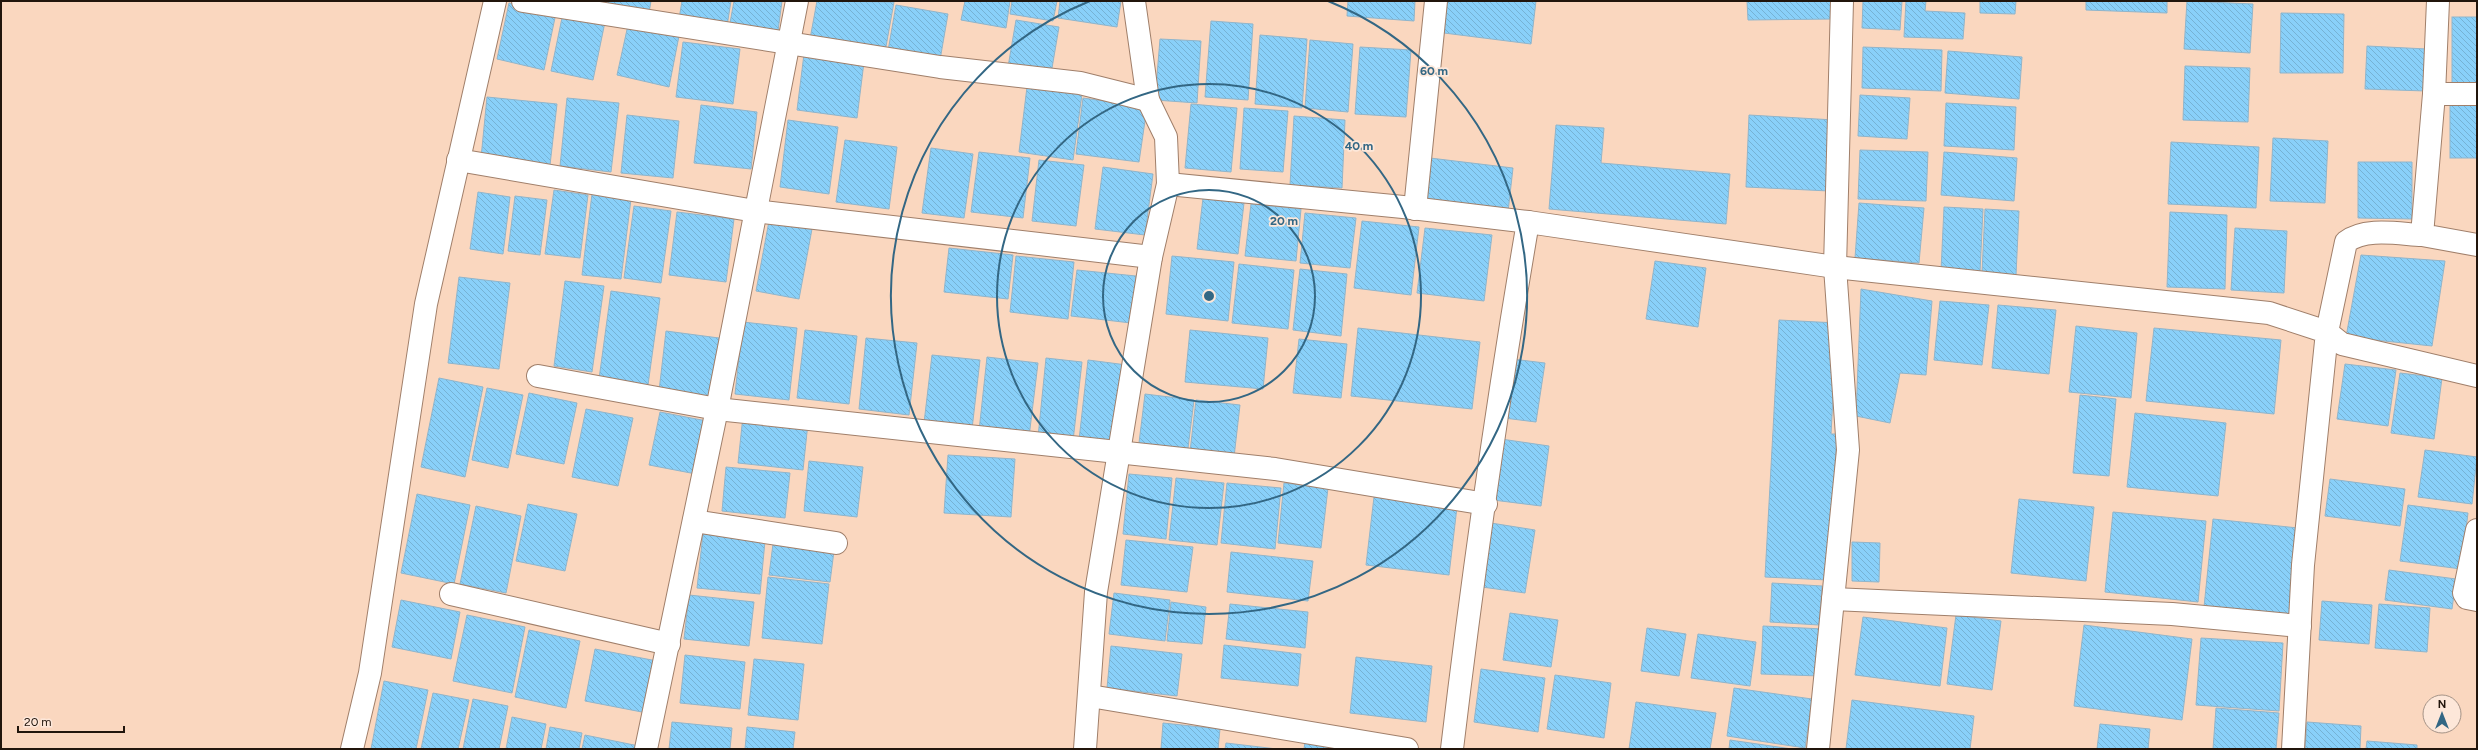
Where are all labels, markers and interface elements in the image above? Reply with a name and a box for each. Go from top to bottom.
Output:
text: 60 m [1420,64,1448,78]
text: 40 m [1345,139,1373,153]
text: 20 m [1270,214,1298,228]
centre of rings [1202,289,1216,303]
north arrow [2422,694,2462,734]
text: N [2438,698,2446,711]
scale bar [18,708,124,734]
text: 20 m [24,715,52,729]

